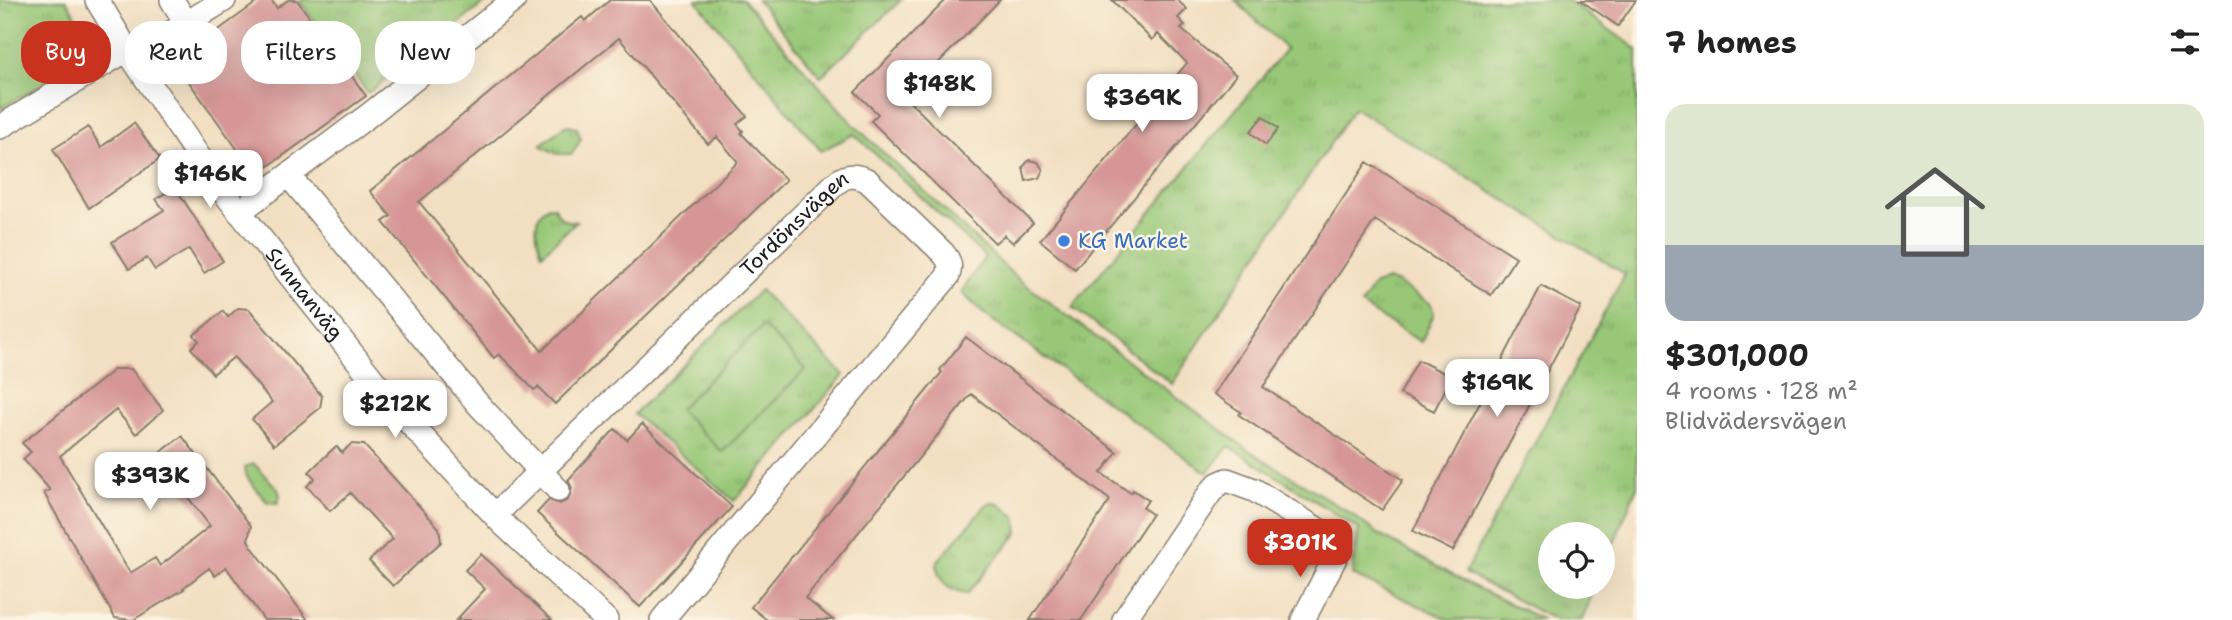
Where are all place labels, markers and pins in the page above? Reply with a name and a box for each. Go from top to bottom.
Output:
pin: $148K [890,60,988,120]
pin: $369K [1093,74,1191,134]
pin: $146K [161,150,259,210]
place label: KG Market [1078,227,1188,255]
marker: KG Market [1056,233,1072,249]
pin: $169K [1448,360,1546,419]
pin: $212K [346,380,444,440]
pin: $393K [101,452,199,512]
pin: $301K [1251,520,1349,579]

